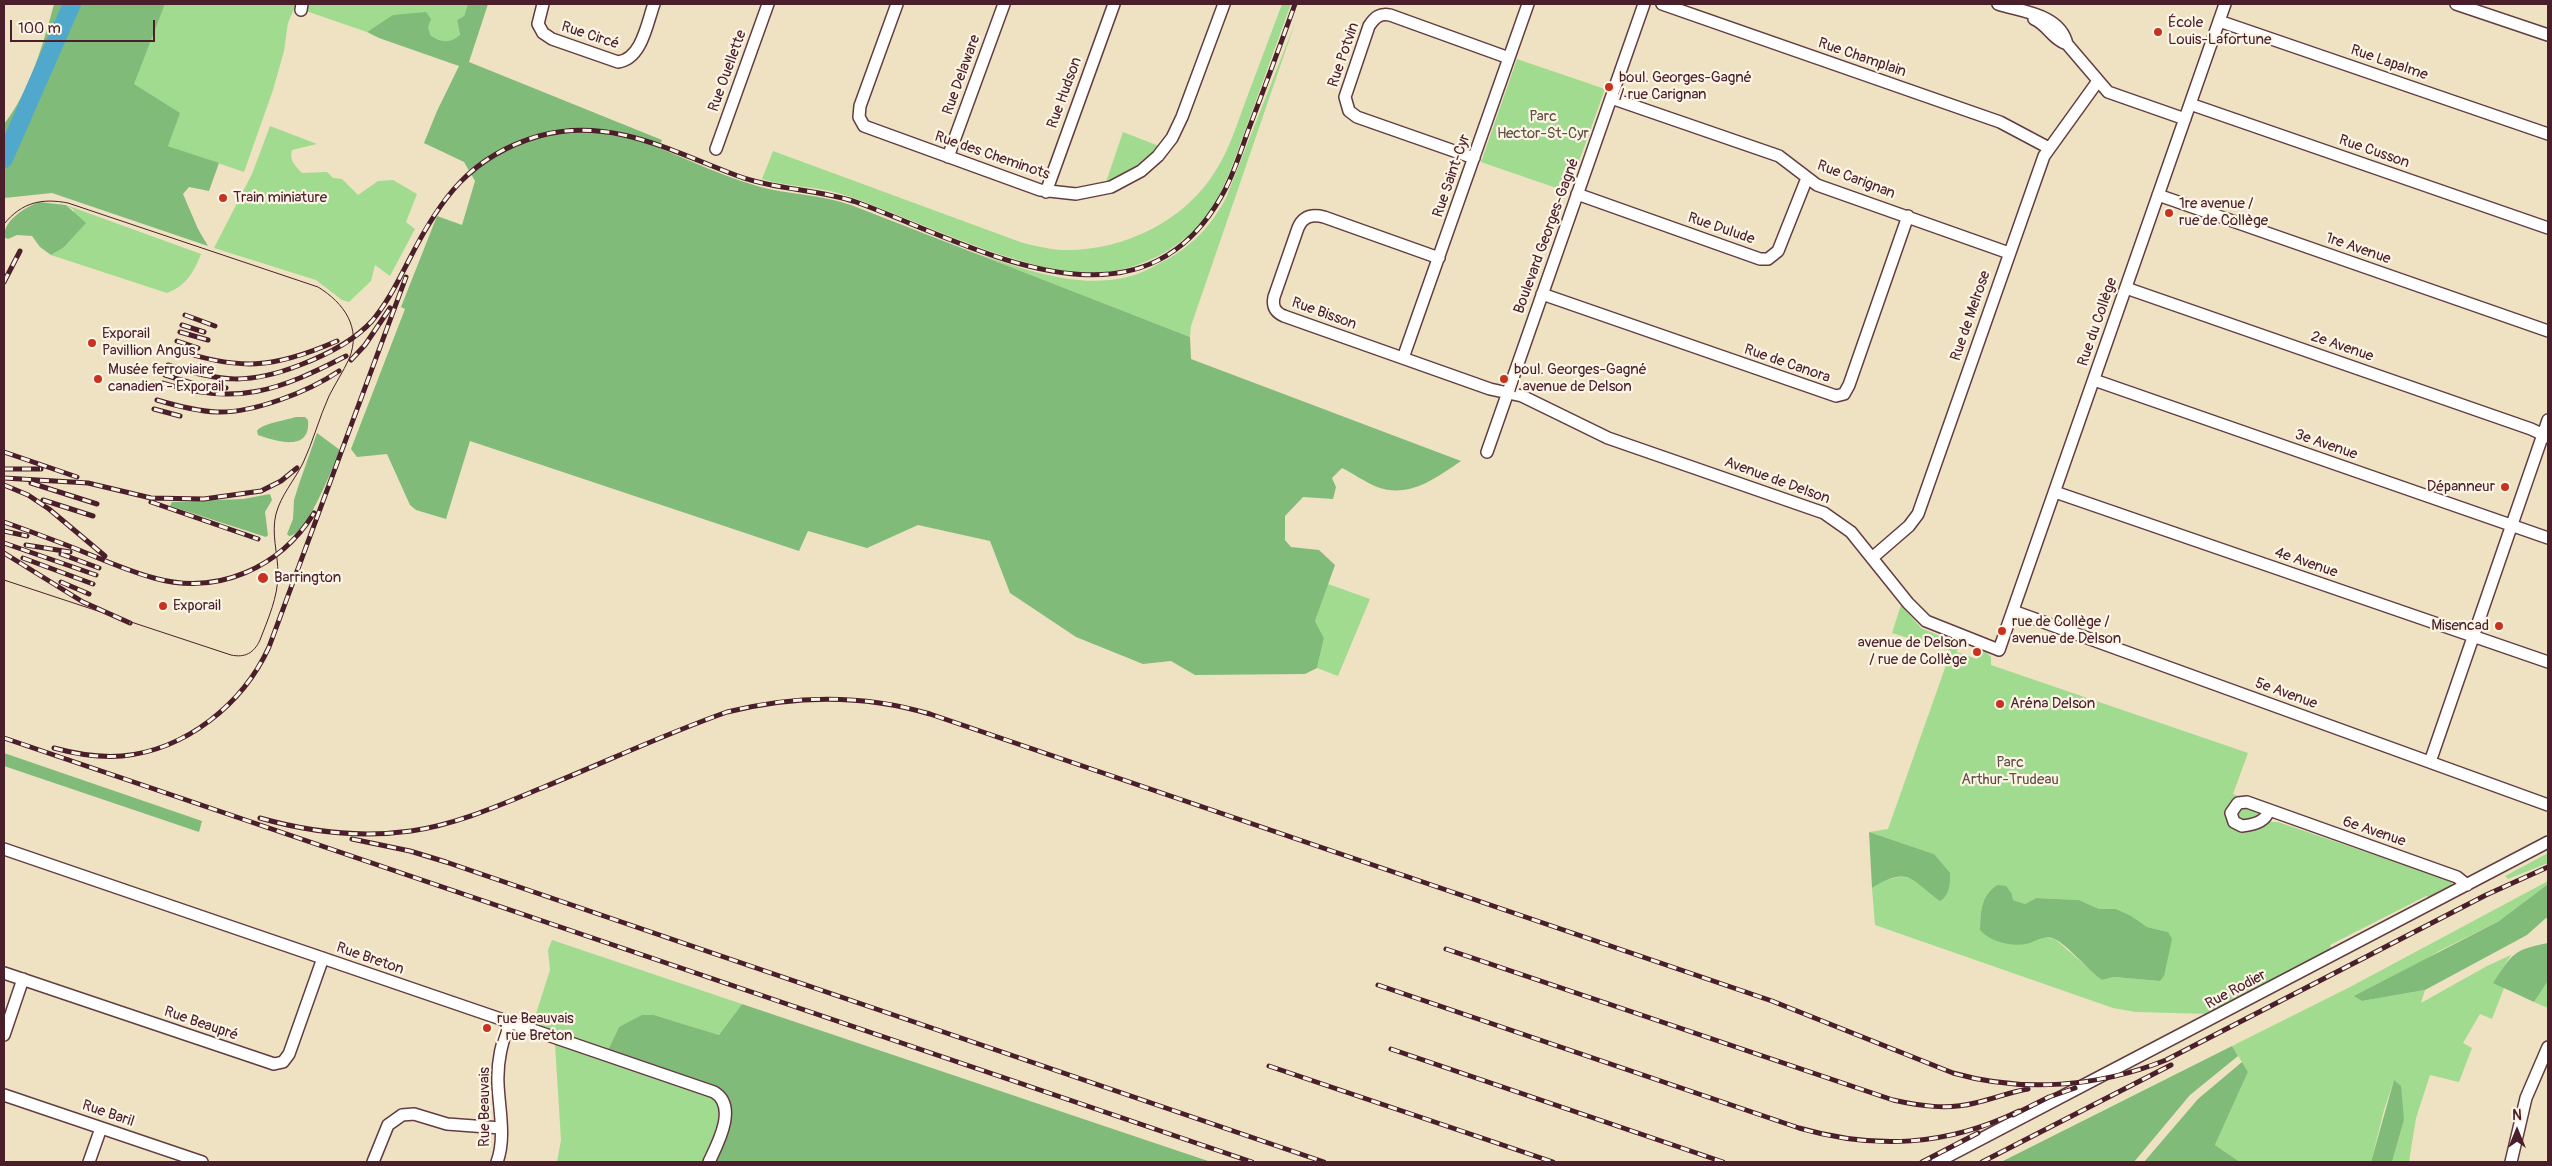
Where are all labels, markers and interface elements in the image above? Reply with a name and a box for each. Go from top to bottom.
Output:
scale bar [12,10,158,42]
place label: École Louis-Lafortune [2168,14,2271,49]
street label: Rue Circé [559,18,621,54]
text: 100 m [18,19,61,38]
street label: Rue Potvin [1325,20,1363,90]
marker: École Louis-Lafortune [2152,26,2164,38]
street label: Rue Ouellette [705,28,751,114]
street label: Rue Delaware [939,33,985,117]
street label: Rue Champlain [1816,34,1908,82]
street label: Rue Lapalme [2348,41,2430,85]
street label: Rue Hudson [1044,55,1086,131]
place label: boul. Georges-Gagné / rue Carignan [1619,69,1752,104]
marker: boul. Georges-Gagné / rue Carignan [1603,81,1615,93]
park label: Parc Hector-St-Cyr [1497,108,1589,143]
street label: Rue des Cheminots [932,128,1052,184]
street label: Rue Saint-Cyr [1429,132,1475,220]
street label: Rue Cusson [2336,132,2412,172]
street label: Boulevard Georges-Gagné [1510,156,1584,316]
street label: Rue Carignan [1814,157,1898,203]
place label: Train miniature [233,189,327,207]
marker: Train miniature [217,192,229,204]
place label: 1re avenue / rue de Collège [2179,195,2268,230]
marker: 1re avenue / rue de Collège [2163,207,2175,219]
street label: Rue Dulude [1685,209,1757,249]
street label: 1re Avenue [2323,229,2393,269]
street label: Rue de Melrose [1947,269,1995,363]
street label: Rue du Collège [2074,275,2122,369]
street label: Rue Bisson [1289,294,1359,334]
place label: Exporail Pavillion Angus [102,325,196,360]
street label: 2e Avenue [2308,328,2376,366]
marker: Exporail Pavillion Angus [86,337,98,349]
street label: Rue de Canora [1742,341,1832,387]
place label: Musée ferroviaire canadien - Exporail [108,361,224,396]
place label: boul. Georges-Gagné / avenue de Delson [1514,361,1647,396]
marker: Musée ferroviaire canadien - Exporail [92,373,104,385]
marker: boul. Georges-Gagné / avenue de Delson [1498,373,1510,385]
street label: 3e Avenue [2292,426,2360,464]
street label: Avenue de Delson [1722,454,1832,508]
place label: Dépanneur [2427,478,2495,496]
marker: Dépanneur [2499,481,2511,493]
street label: 4e Avenue [2272,544,2340,582]
place label: Barrington [274,569,341,587]
marker: Barrington [256,571,270,585]
place label: Exporail [173,597,221,615]
marker: Exporail [157,600,169,612]
place label: rue de Collège / avenue de Delson [2012,613,2121,648]
place label: Misencad [2431,617,2489,635]
marker: Misencad [2493,620,2505,632]
marker: rue de Collège / avenue de Delson [1996,625,2008,637]
place label: avenue de Delson / rue de Collège [1858,634,1967,669]
marker: avenue de Delson / rue de Collège [1971,646,1983,658]
street label: 5e Avenue [2252,674,2320,714]
place label: Aréna Delson [2010,695,2095,713]
marker: Aréna Delson [1994,698,2006,710]
park label: Parc Arthur-Trudeau [1961,754,2059,789]
street label: 6e Avenue [2340,813,2408,851]
street label: Rue Breton [334,939,406,979]
street label: Rue Rodier [2202,966,2270,1014]
street label: Rue Beaupré [161,1003,241,1045]
place label: rue Beauvais / rue Breton [497,1010,574,1045]
marker: rue Beauvais / rue Breton [481,1022,493,1034]
street label: Rue Beauvais [476,1067,494,1147]
street label: Rue Baril [80,1097,136,1131]
north arrow [2492,1106,2542,1156]
text: N [2512,1107,2522,1124]

